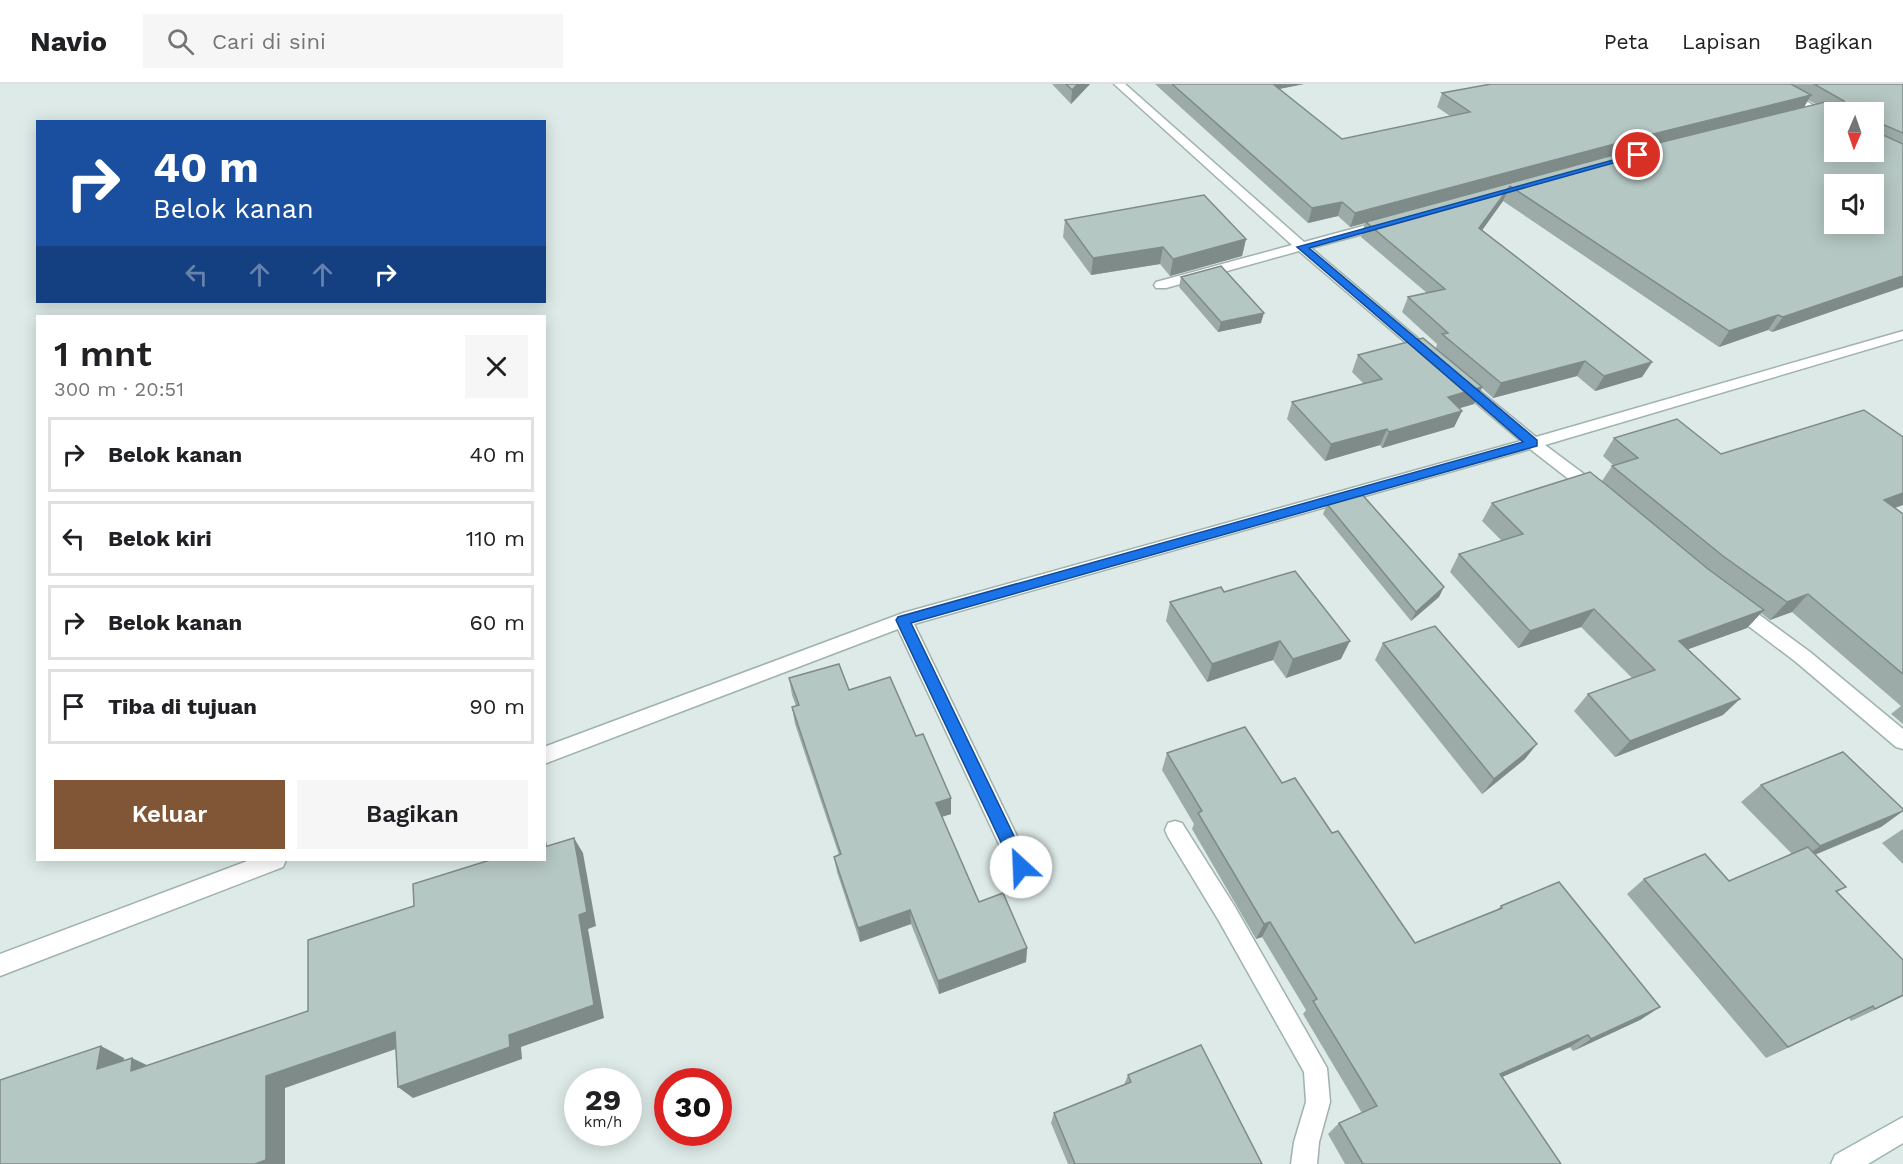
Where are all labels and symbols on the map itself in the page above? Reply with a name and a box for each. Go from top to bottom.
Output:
north arrow [1824,102,1884,162]
pin [1612,129,1663,180]
position arrow [989,835,1053,899]
speed limit sign: 30 [654,1068,732,1146]

